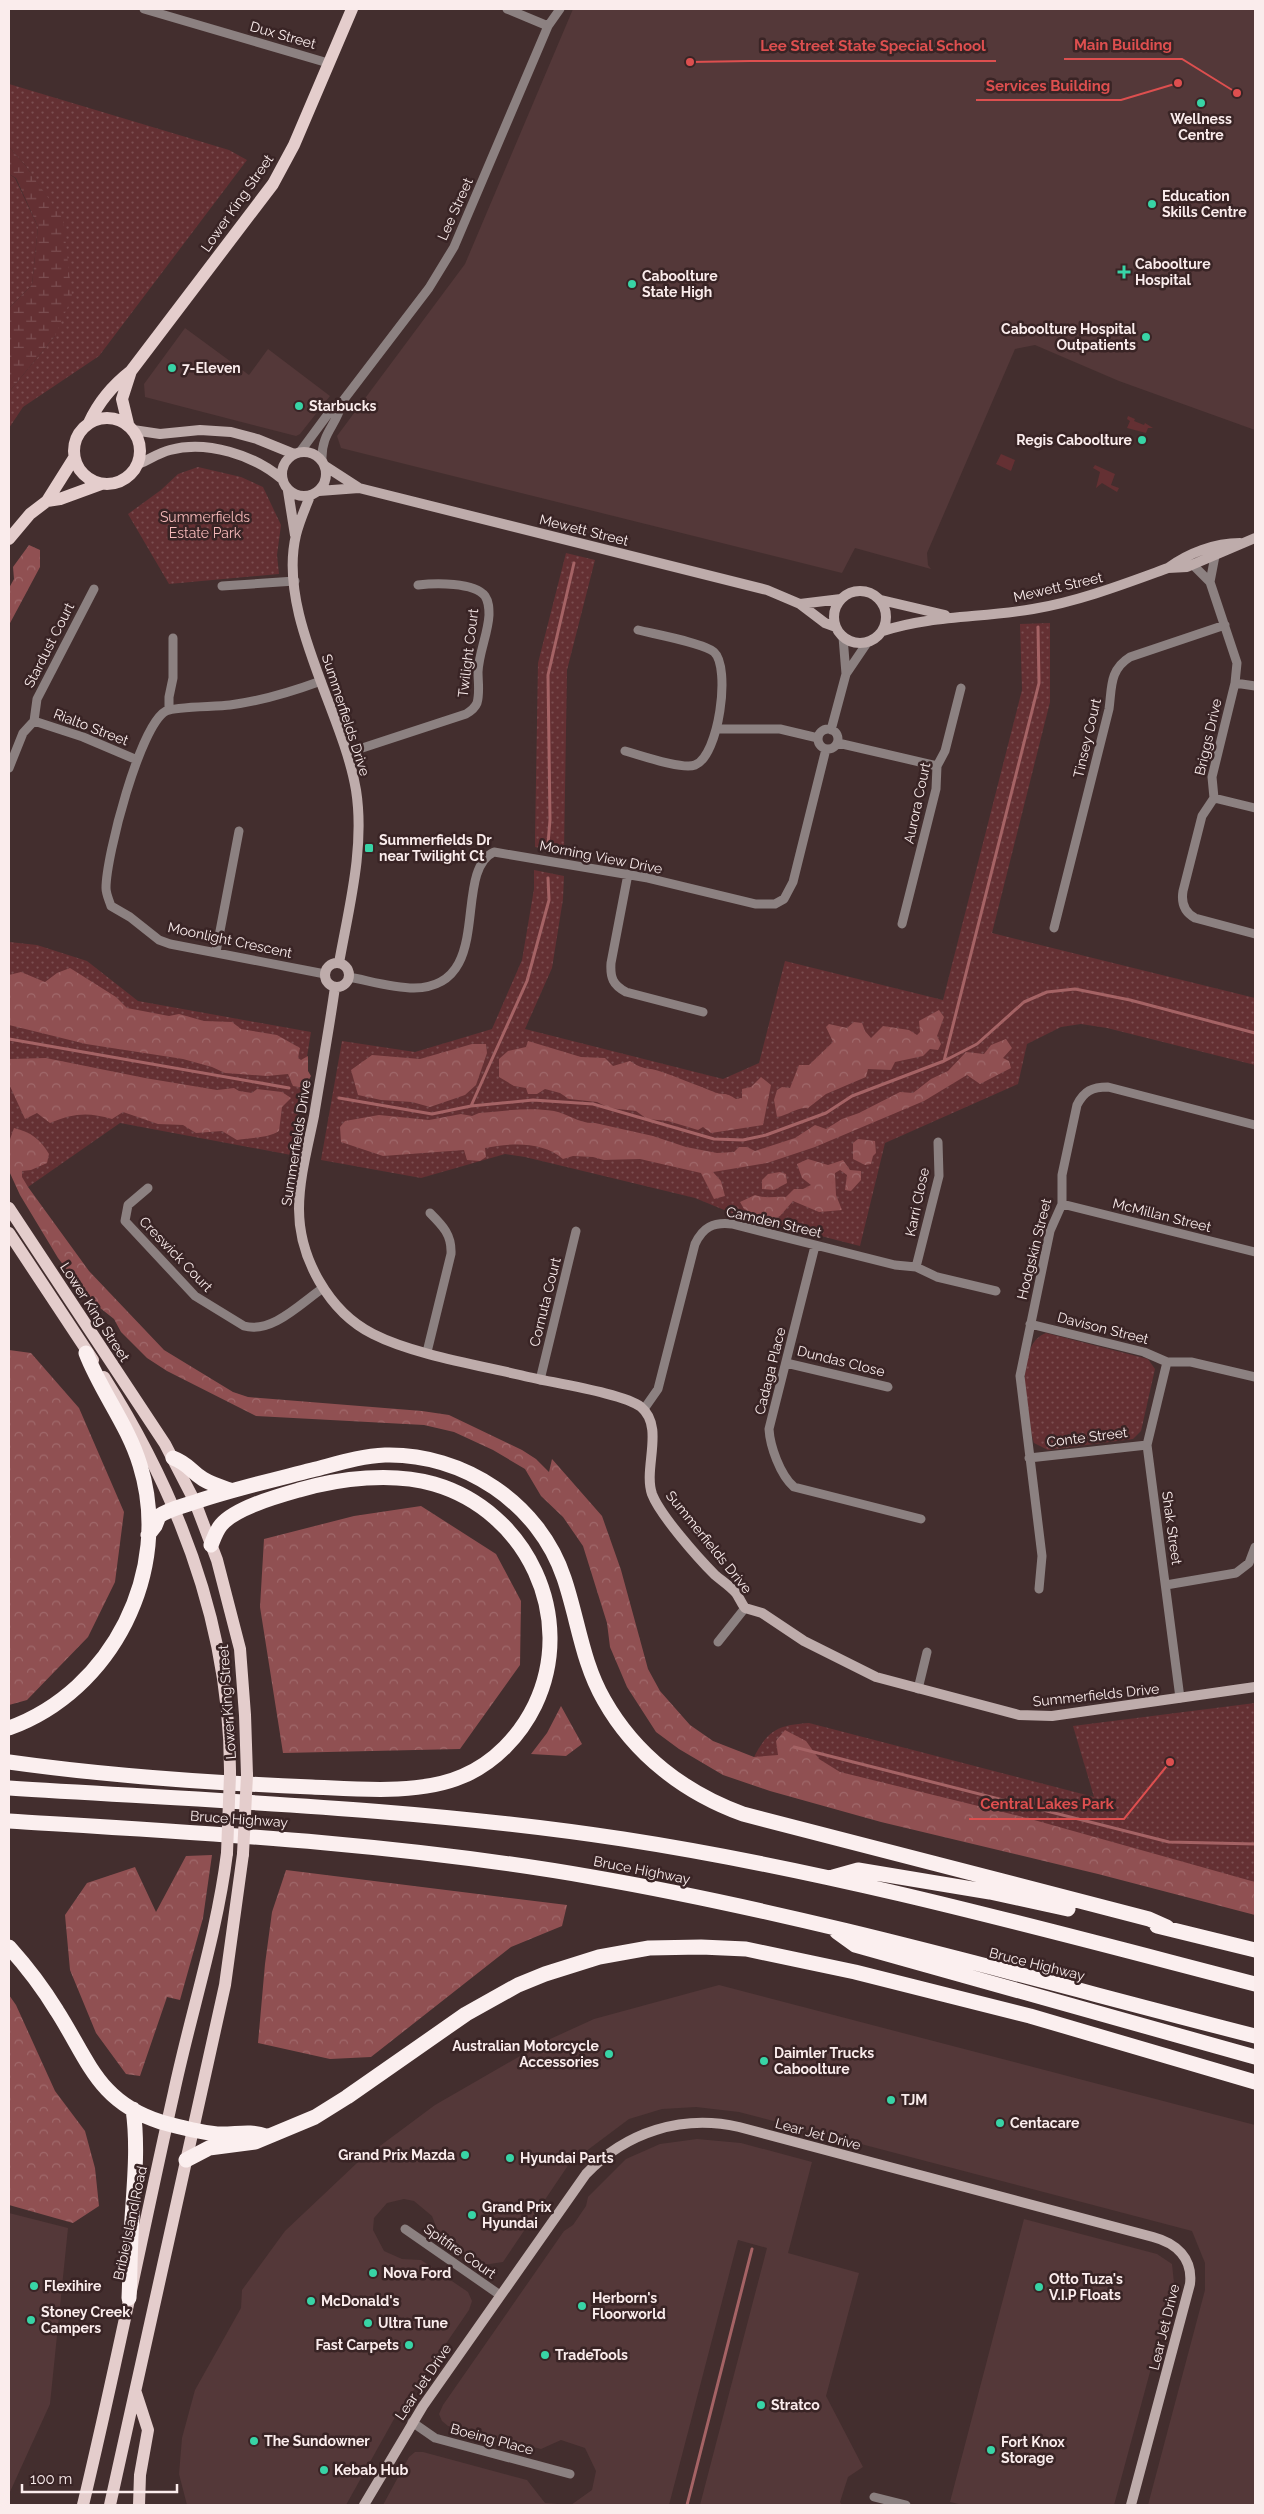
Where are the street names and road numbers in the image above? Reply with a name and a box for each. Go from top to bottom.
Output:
street label: Dux Street [248,18,318,52]
street label: Lower King Street [198,151,277,255]
street label: Lee Street [434,175,476,243]
street label: Mewett Street [538,511,630,549]
street label: Mewett Street [1012,569,1105,605]
street label: Stardust Court [21,600,77,690]
street label: Twilight Court [455,607,481,698]
street label: Summerfields Drive [319,652,373,778]
street label: Tinsey Court [1070,696,1104,779]
street label: Briggs Drive [1191,697,1225,777]
street label: Rialto Street [51,705,131,749]
street label: Aurora Court [901,761,933,845]
street label: Morning View Drive [538,837,664,877]
street label: Moonlight Crescent [166,919,294,961]
street label: Summerfields Drive [278,1079,314,1207]
street label: Karri Close [902,1166,932,1238]
street label: McMillan Street [1111,1195,1213,1235]
street label: Hodgskin Street [1014,1196,1054,1301]
street label: Camden Street [725,1203,824,1241]
street label: Creswick Court [136,1213,216,1295]
street label: Cornuta Court [526,1256,564,1348]
street label: Lower King Street [57,1259,133,1365]
street label: Davison Street [1056,1309,1151,1347]
street label: Cadaga Place [751,1326,789,1416]
street label: Dundas Close [795,1342,887,1380]
street label: Conte Street [1046,1424,1129,1450]
street label: Summerfields Drive [663,1488,755,1596]
street label: Shak Street [1159,1490,1185,1566]
street label: Lower King Street [215,1644,239,1760]
street label: Summerfields Drive [1032,1680,1160,1710]
street label: Bruce Highway [189,1808,289,1830]
street label: Bruce Highway [592,1853,692,1887]
street label: Bruce Highway [987,1944,1087,1984]
street label: Lear Jet Drive [773,2115,863,2153]
street label: Bribie Island Road [110,2164,150,2282]
street label: Spitfire Court [421,2220,499,2282]
street label: Lear Jet Drive [1146,2282,1182,2372]
street label: Lear Jet Drive [392,2341,454,2423]
street label: Boeing Place [449,2420,535,2458]

